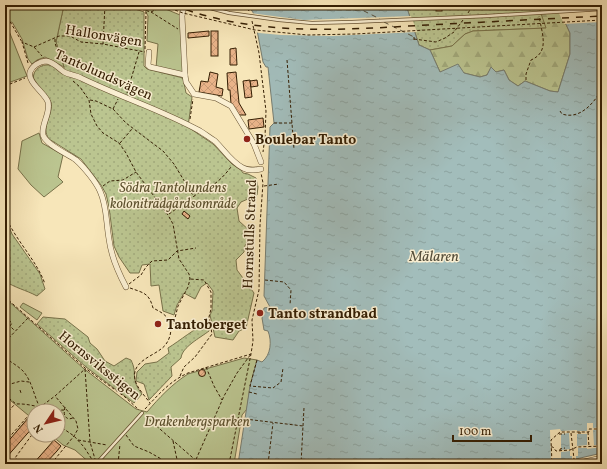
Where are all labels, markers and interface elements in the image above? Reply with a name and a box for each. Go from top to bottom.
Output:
street label: Hallonvägen [64,21,144,52]
street label: Tantolundsvägen [51,45,155,105]
place label: Boulebar Tanto [255,131,356,150]
marker: Boulebar Tanto [242,134,252,144]
park label: Södra Tantolundens koloniträdgårdsområde [110,179,236,214]
street label: Hornstulls Strand [239,179,262,289]
water label: Mälaren [408,247,459,268]
place label: Tanto strandbad [268,305,377,324]
marker: Tanto strandbad [255,308,265,318]
place label: Tantoberget [166,316,246,335]
marker: Tantoberget [153,319,163,329]
street label: Hornsviksstigen [54,327,144,405]
north arrow [26,403,66,443]
park label: Drakenbergsparken [144,413,250,432]
scale bar [453,417,531,443]
text: N [31,420,47,435]
text: 100 m [459,424,492,440]

